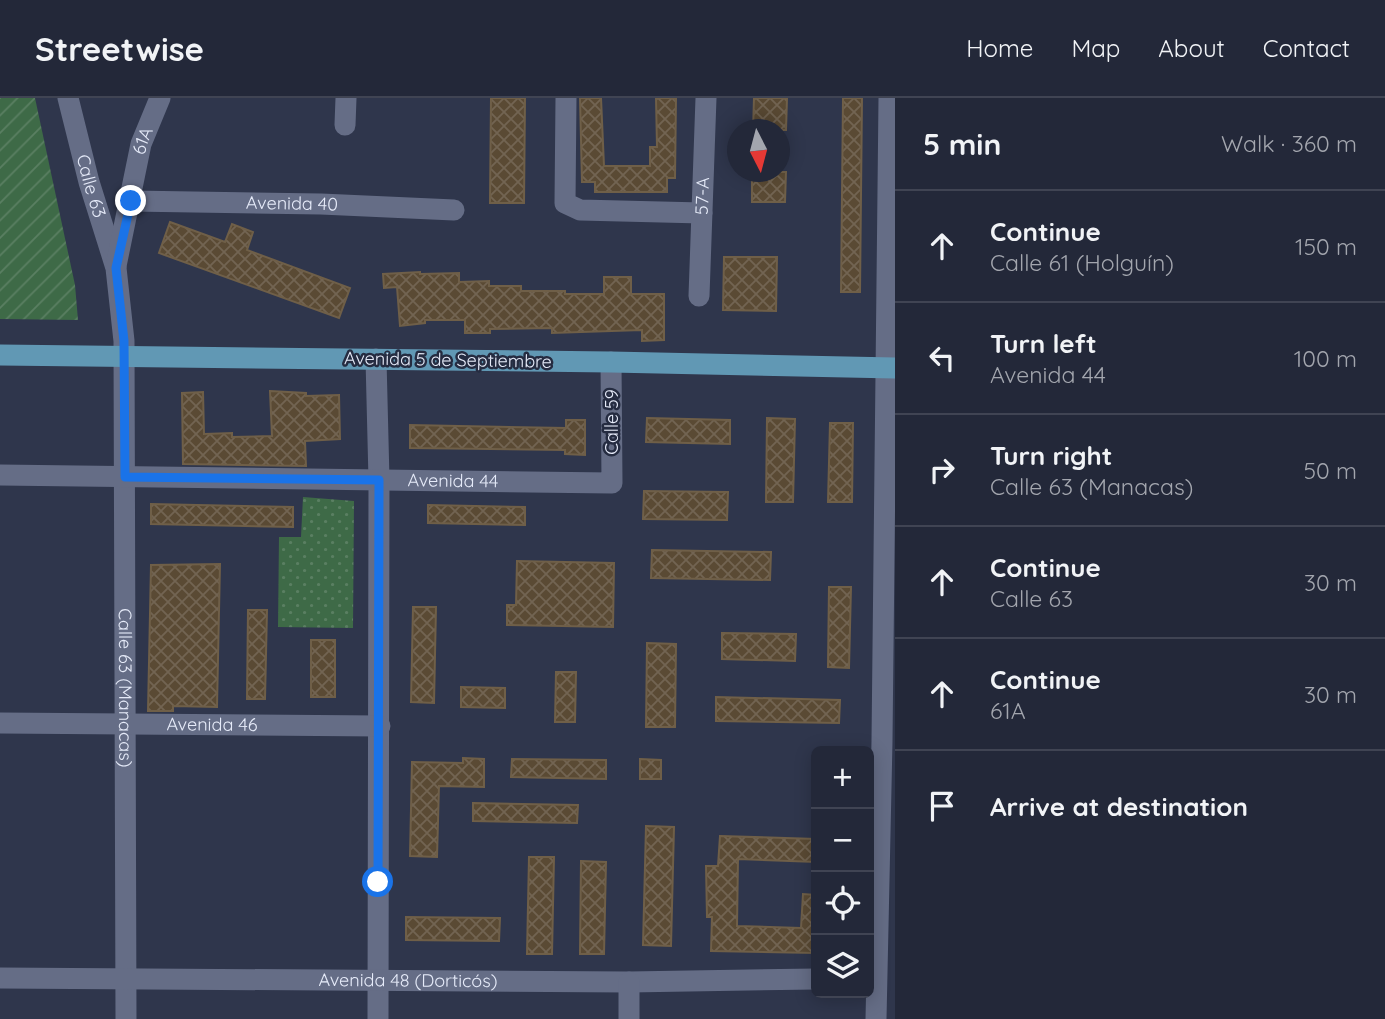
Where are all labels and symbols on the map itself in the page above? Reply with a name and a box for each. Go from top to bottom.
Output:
north arrow [727,119,790,182]
street label: 61A [127,123,158,156]
street label: Calle 63 [72,152,112,221]
street label: 57-A [690,176,714,215]
route end [115,185,146,216]
street label: Avenida 40 [246,191,339,216]
street label: Avenida 5 de Septiembre [344,346,552,373]
street label: Calle 59 [600,389,623,455]
street label: Avenida 44 [407,468,499,493]
street label: Calle 63 (Manacas) [114,608,137,767]
street label: Avenida 46 [166,712,258,736]
route start [362,866,393,897]
street label: Avenida 48 (Dorticós) [318,968,498,992]

